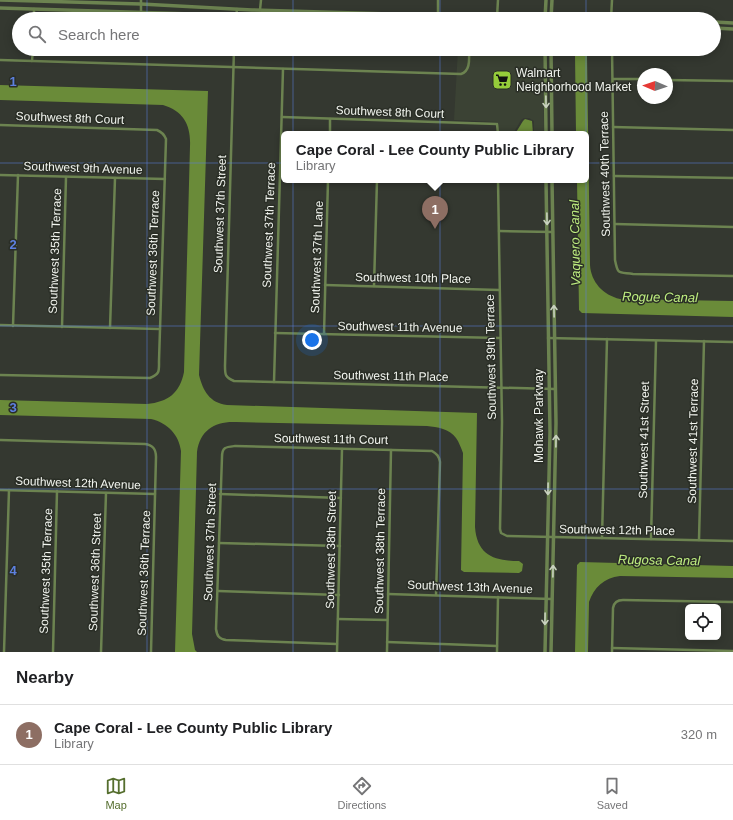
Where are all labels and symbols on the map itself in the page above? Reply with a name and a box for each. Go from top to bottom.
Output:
place label: Walmart Neighborhood Market [516,66,632,94]
north arrow [637,68,673,104]
supermarket icon: Walmart Neighborhood Market [491,69,513,91]
text: 1 [9,74,17,89]
one-way arrow [542,95,549,108]
street label: Southwest 8th Court [335,103,445,121]
street label: Southwest 8th Court [15,109,125,127]
street label: Southwest 40th Terrace [597,111,613,237]
street label: Southwest 37th Street [211,154,229,273]
street label: Southwest 9th Avenue [23,159,143,177]
street label: Southwest 37th Terrace [260,162,278,288]
street label: Southwest 35th Terrace [46,188,64,314]
street label: Southwest 36th Terrace [144,190,162,316]
pin: 1 [422,196,448,229]
water label: Vaquero Canal [567,199,583,286]
street label: Southwest 37th Lane [308,200,326,314]
one-way arrow [543,212,551,225]
text: 2 [9,237,17,252]
street label: Southwest 10th Place [355,270,471,286]
water label: Rogue Canal [622,289,699,305]
street label: Southwest 39th Terrace [483,294,499,420]
one-way arrow [551,305,558,318]
street label: Southwest 11th Avenue [337,319,463,335]
your location [302,330,322,350]
street label: Southwest 11th Place [333,368,449,384]
street label: Mohawk Parkway [532,369,546,463]
street label: Southwest 41st Terrace [685,378,701,504]
street label: Southwest 41st Street [636,381,652,499]
text: 3 [9,400,17,415]
street label: Southwest 11th Court [274,431,389,447]
one-way arrow [552,435,560,448]
street label: Southwest 12th Avenue [15,474,141,492]
street label: Southwest 37th Street [201,482,219,601]
one-way arrow [545,482,552,495]
street label: Southwest 38th Terrace [372,488,388,614]
street label: Southwest 38th Street [323,490,339,609]
street label: Southwest 35th Terrace [37,508,55,634]
street label: Southwest 36th Terrace [135,510,153,636]
street label: Southwest 36th Street [86,512,104,631]
street label: Southwest 12th Place [559,522,675,538]
water label: Rugosa Canal [618,552,701,568]
text: 4 [9,563,17,578]
one-way arrow [549,565,557,578]
street label: Southwest 13th Avenue [407,578,533,596]
one-way arrow [542,612,549,625]

